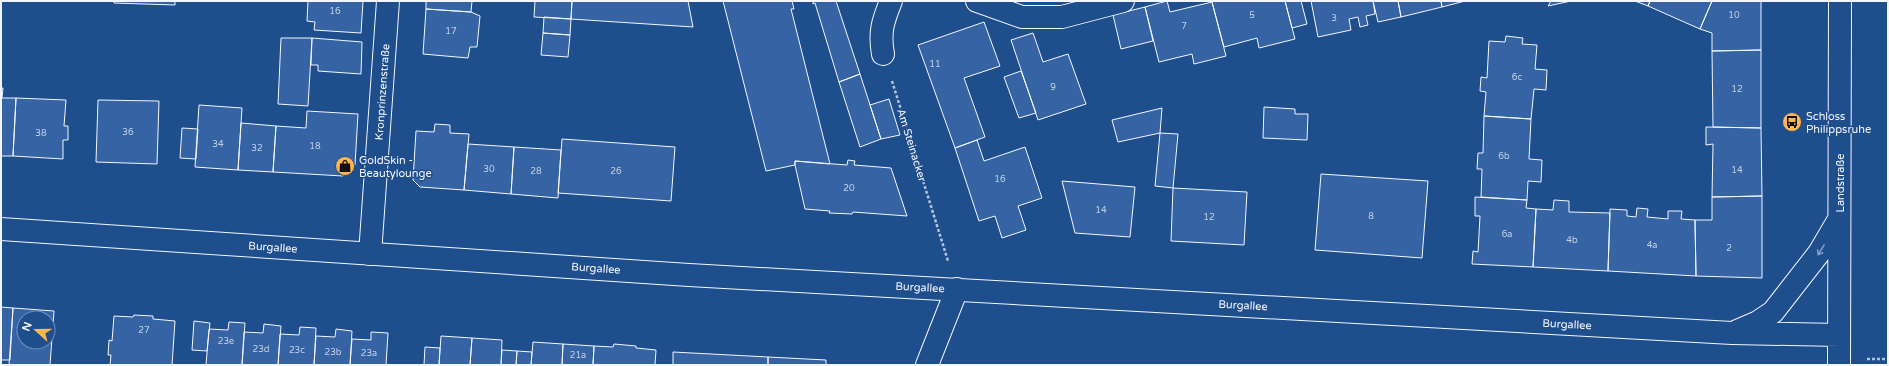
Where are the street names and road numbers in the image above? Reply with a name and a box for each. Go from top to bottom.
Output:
street label: Kronprinzenstraße [373,43,392,141]
street label: Am Steinacker [894,107,929,184]
street label: Landstraße [1834,154,1847,212]
street label: Burgallee [248,239,298,256]
street label: Burgallee [571,260,621,277]
street label: Burgallee [895,280,945,295]
street label: Burgallee [1218,298,1268,313]
street label: Burgallee [1542,317,1592,332]

